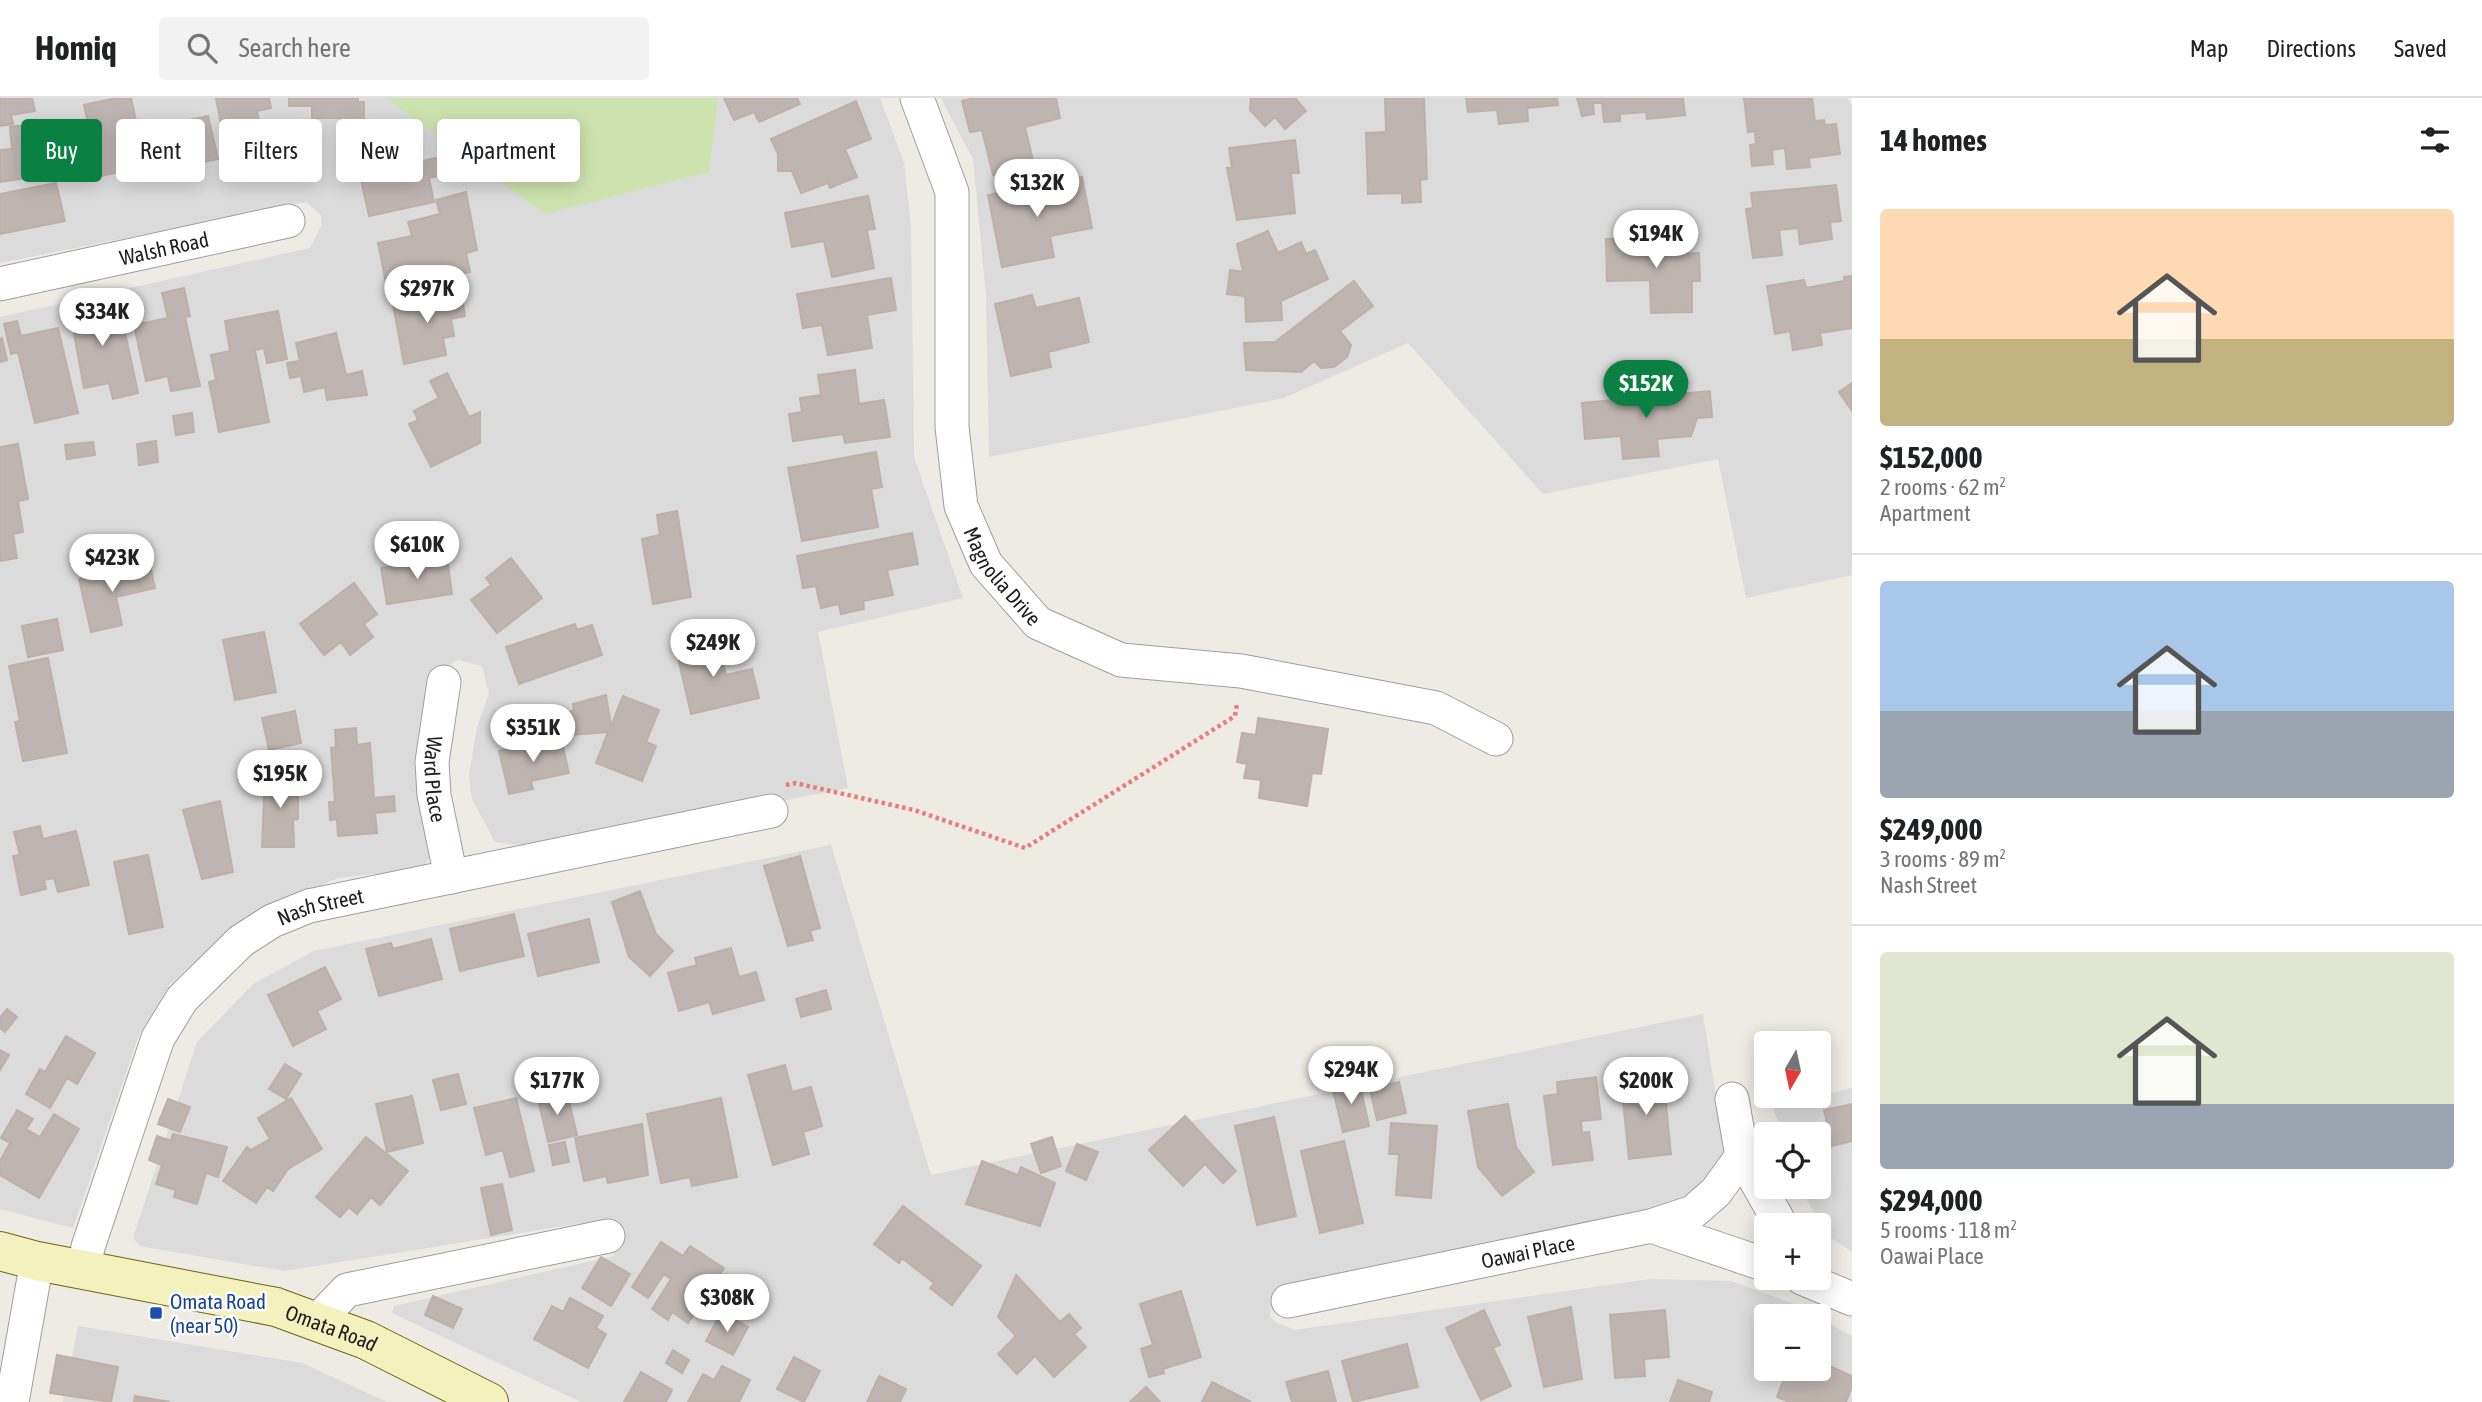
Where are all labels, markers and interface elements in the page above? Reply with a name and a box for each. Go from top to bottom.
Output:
search box [159,17,649,80]
text: Homiq [35,29,117,67]
icon: search [183,29,221,67]
text: Search here [239,33,351,63]
text: Map [2190,35,2228,62]
text: Directions [2266,35,2356,62]
text: Saved [2394,35,2447,62]
chip: Buy [21,119,102,182]
chip: Rent [116,119,205,182]
chip: Filters [219,119,322,182]
chip: New [336,119,423,182]
chip: Apartment [437,119,580,182]
icon: filters [2416,121,2454,159]
text: 14 homes [1880,123,1987,157]
pin: $132K [988,159,1086,219]
text: $132K [1010,169,1064,195]
pin: $194K [1607,211,1705,270]
text: $194K [1629,220,1683,246]
street label: Walsh Road [117,227,211,269]
icon: home [2104,255,2230,381]
pin: $297K [378,266,476,325]
text: $297K [400,275,454,301]
pin: $334K [53,288,151,348]
text: $334K [75,298,129,324]
pin: $152K [1597,360,1695,420]
text: $152K [1619,370,1673,396]
text: $152,000 [1880,440,1983,474]
text: 2 rooms · 62 m² [1880,474,2006,500]
text: Apartment [1880,500,1971,526]
pin: $610K [368,522,466,581]
street label: Magnolia Drive [959,523,1046,630]
text: $610K [390,531,444,557]
pin: $423K [63,534,161,594]
text: $423K [85,544,139,570]
pin: $249K [664,620,762,679]
icon: home [2104,627,2230,753]
text: $249K [686,629,740,655]
pin: $351K [484,704,582,764]
text: $351K [506,714,560,740]
street label: Ward Place [420,734,451,824]
pin: $195K [231,750,329,810]
text: $195K [253,760,307,786]
text: $249,000 [1880,812,1983,846]
text: 3 rooms · 89 m² [1880,846,2006,872]
text: Nash Street [1880,872,1977,898]
street label: Nash Street [273,883,366,930]
icon: home [2104,998,2230,1124]
north arrow [1754,1031,1830,1108]
map controls [1754,1031,1831,1381]
pin: $294K [1302,1046,1400,1106]
text: $294K [1324,1056,1378,1082]
pin: $177K [508,1058,606,1117]
pin: $200K [1597,1058,1695,1117]
text: $177K [530,1067,584,1093]
text: $200K [1619,1067,1673,1093]
button: locate [1754,1122,1831,1199]
text: $294,000 [1880,1183,1983,1217]
button: + [1754,1213,1831,1290]
text: 5 rooms · 118 m² [1880,1217,2017,1243]
street label: Oawai Place [1479,1230,1577,1273]
text: Oawai Place [1880,1243,1984,1269]
pin: $308K [678,1274,776,1334]
text: $308K [700,1284,754,1310]
place label: Omata Road (near 50) [170,1289,266,1337]
street label: Omata Road [282,1300,382,1356]
button: − [1754,1304,1831,1381]
marker: Omata Road (near 50) [148,1305,164,1321]

